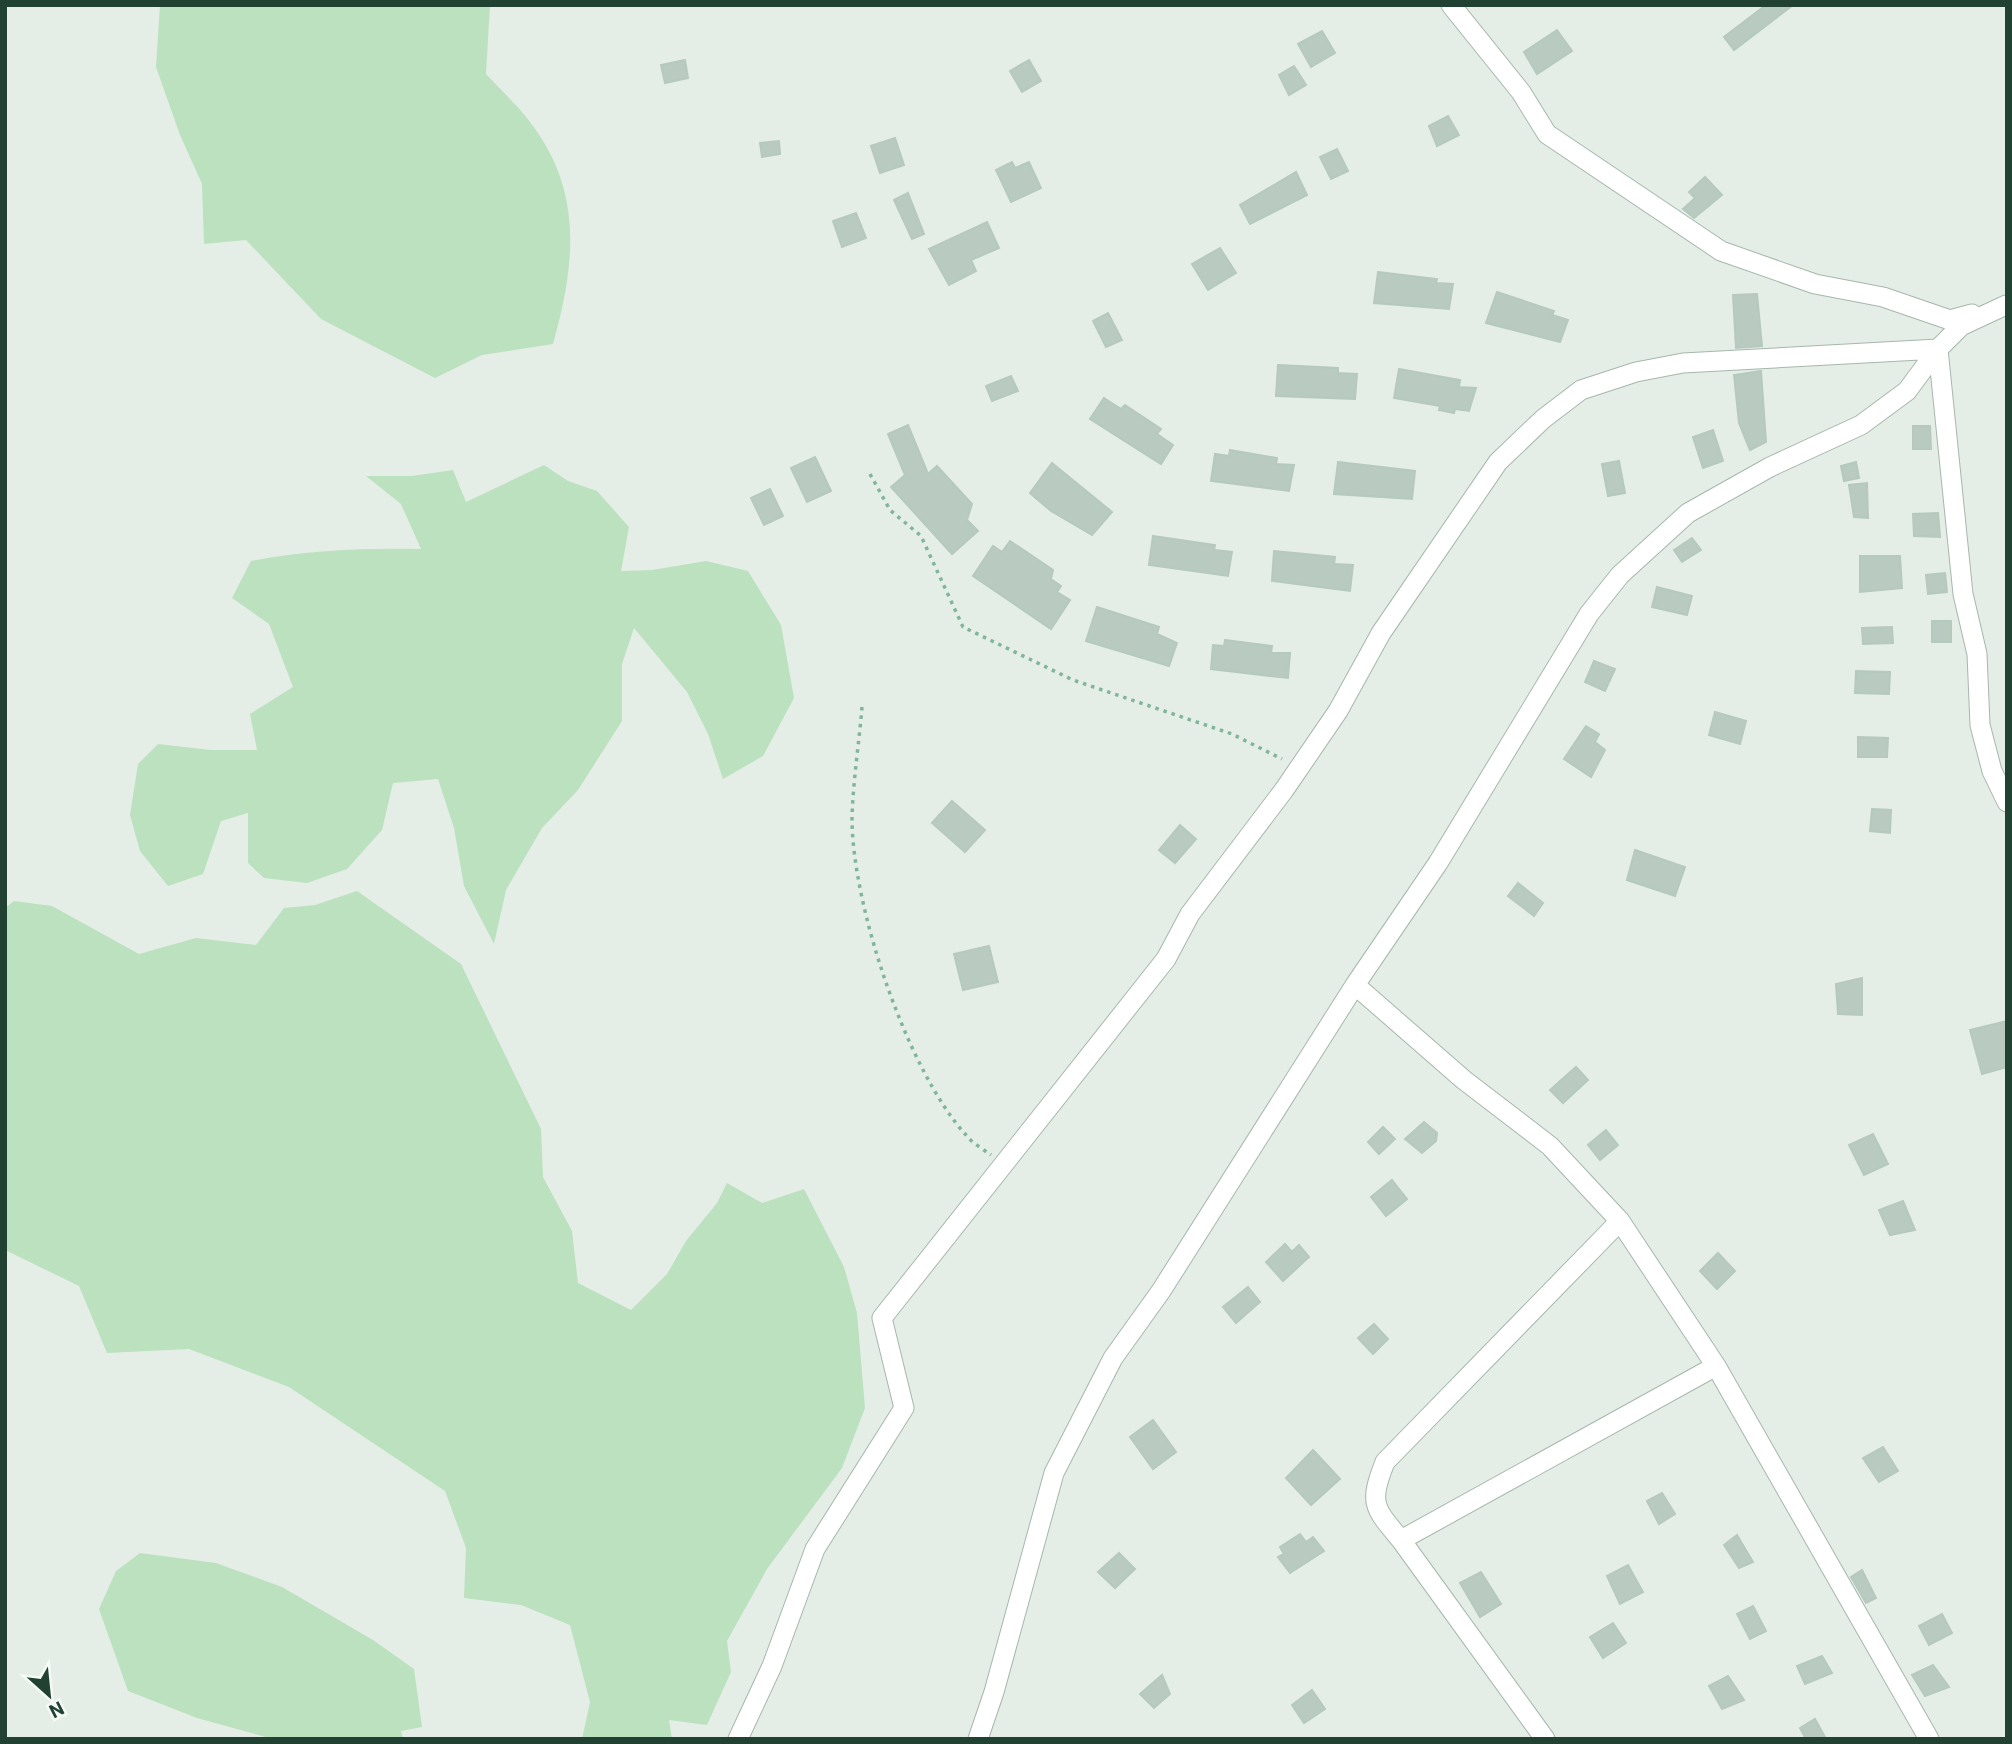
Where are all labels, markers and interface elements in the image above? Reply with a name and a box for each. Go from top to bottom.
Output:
north arrow [14,1660,84,1730]
text: N [45,1696,68,1723]

